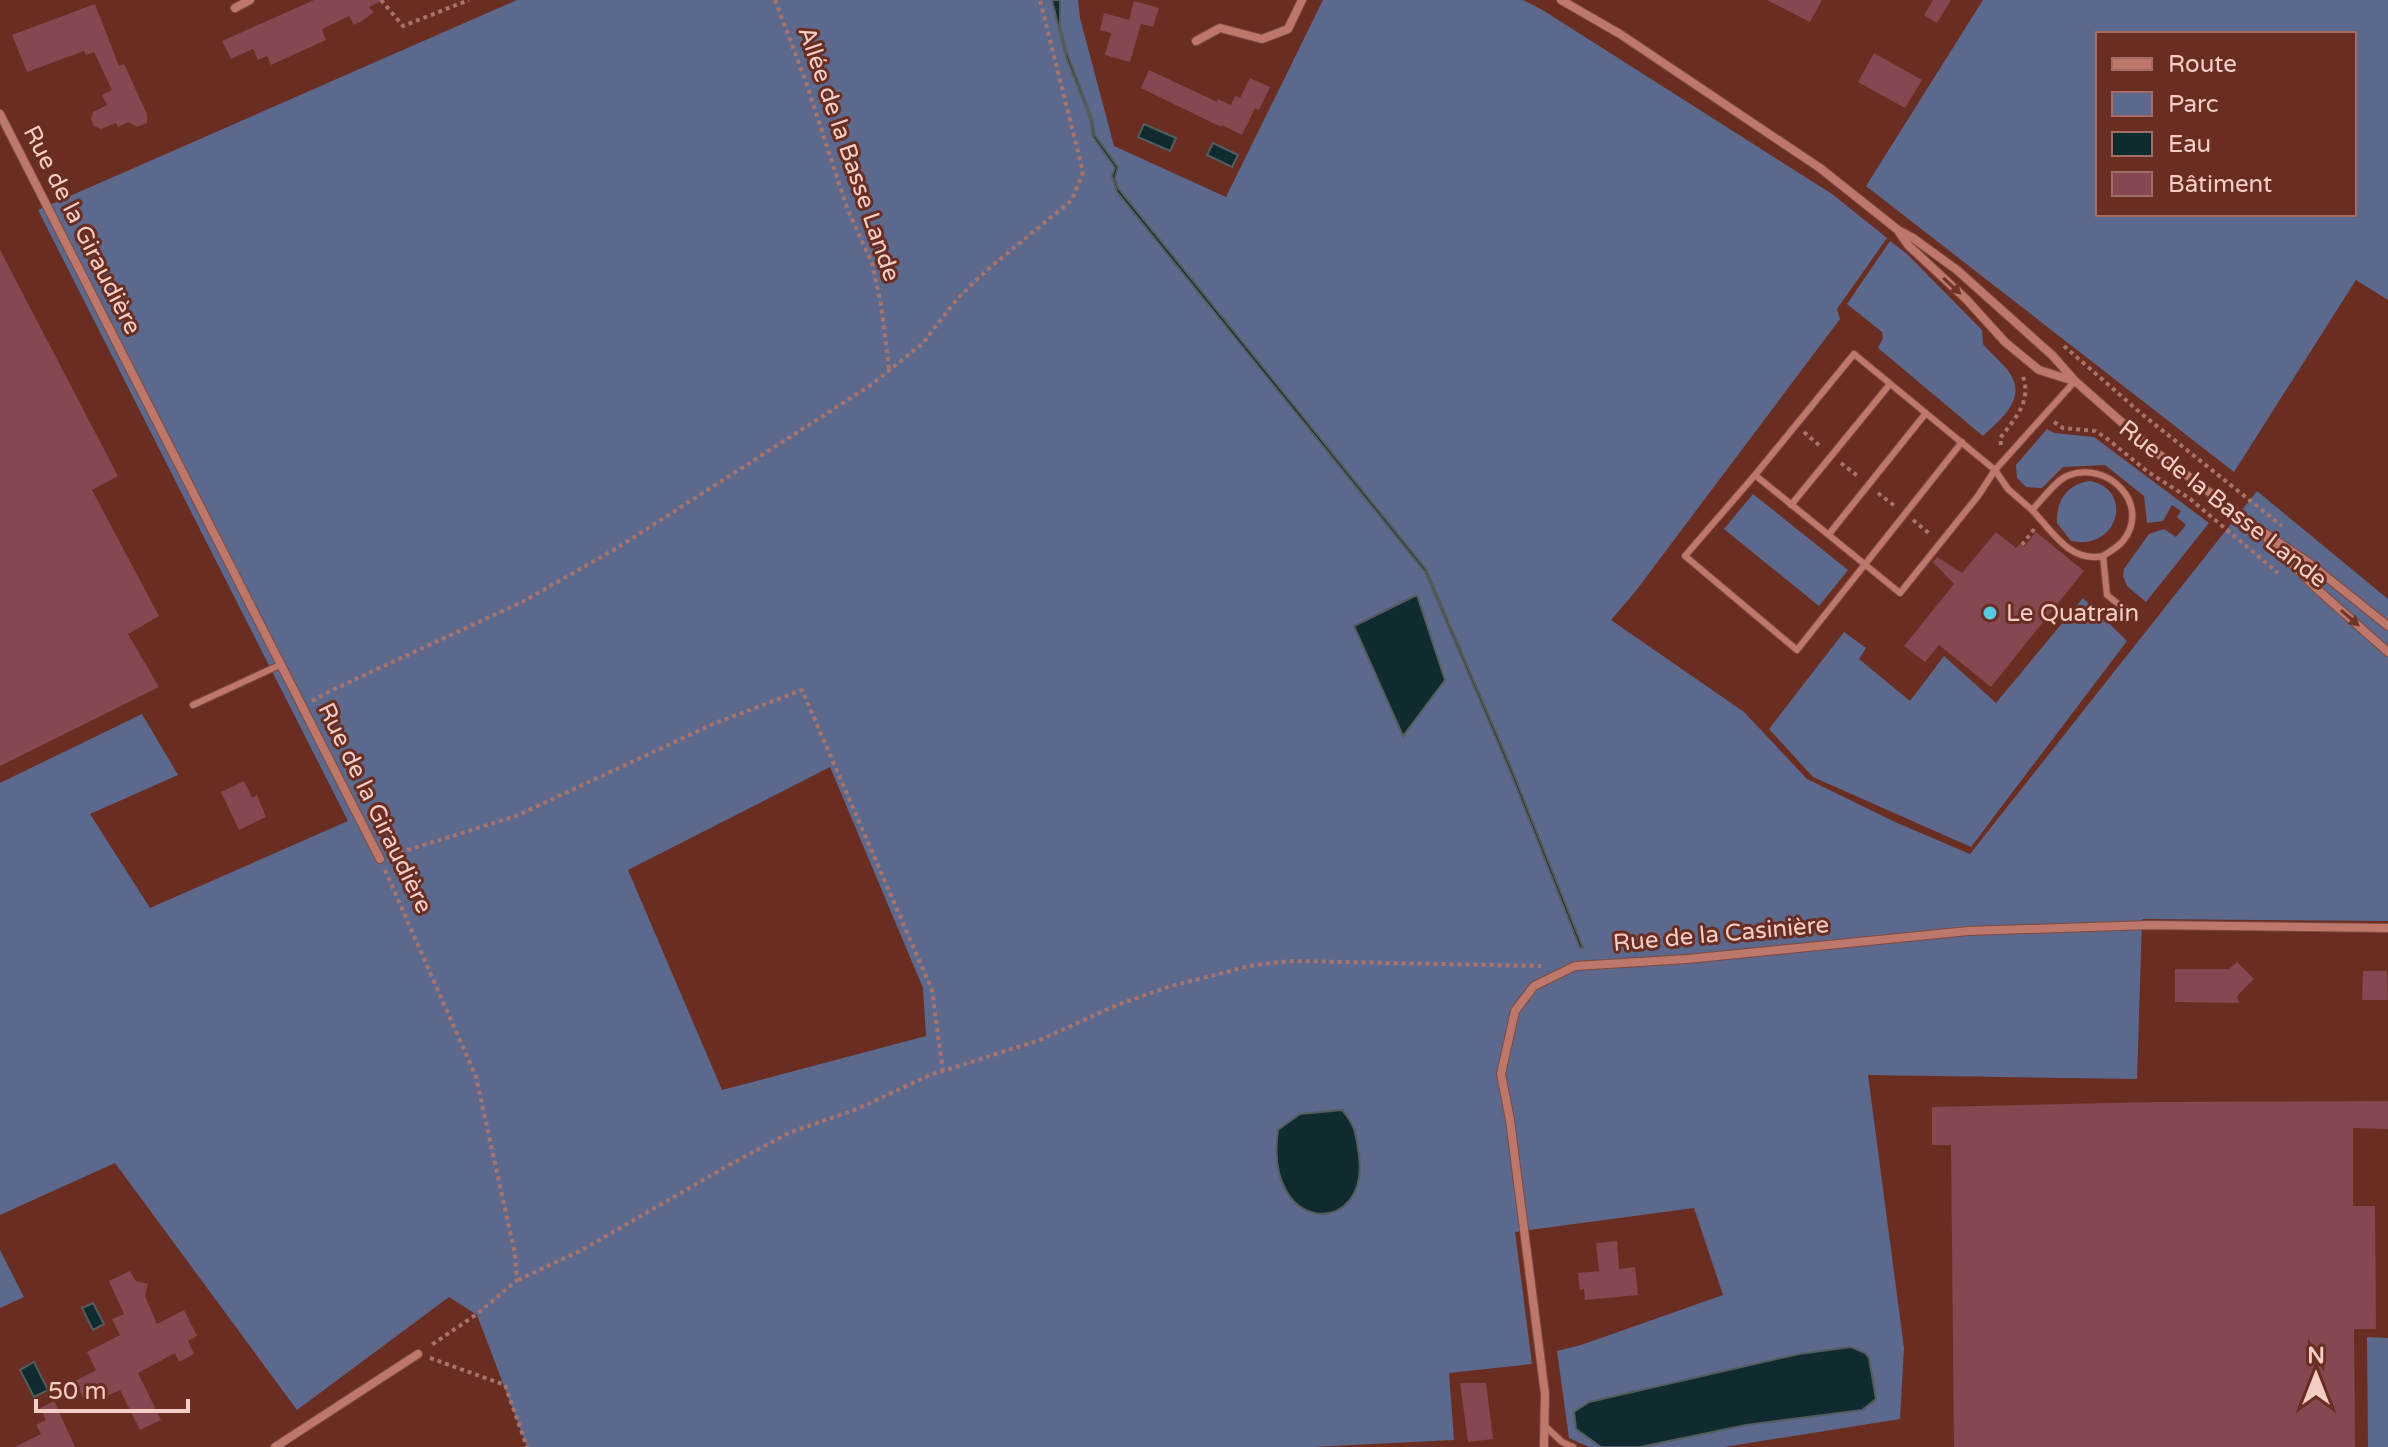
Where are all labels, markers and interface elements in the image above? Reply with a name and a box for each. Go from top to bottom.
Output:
street label: Allée de la Basse Lande [792,23,906,285]
legend [2096,32,2356,216]
text: Route [2168,50,2237,79]
text: Parc [2168,90,2219,119]
street label: Rue de la Giraudière [17,121,147,339]
text: Eau [2168,130,2211,159]
text: Bâtiment [2168,170,2272,199]
one-way arrow [1942,276,1961,295]
street label: Rue de la Basse Lande [2113,414,2333,594]
place label: Le Quatrain [2006,599,2139,628]
marker: Le Quatrain [1981,604,1999,622]
one-way arrow [2340,608,2359,626]
street label: Rue de la Giraudière [311,698,439,918]
street label: Rue de la Casinière [1612,910,1830,958]
north arrow [2276,1335,2356,1415]
text: N [2307,1343,2325,1369]
scale bar [36,1363,188,1413]
text: 50 m [48,1377,106,1406]

